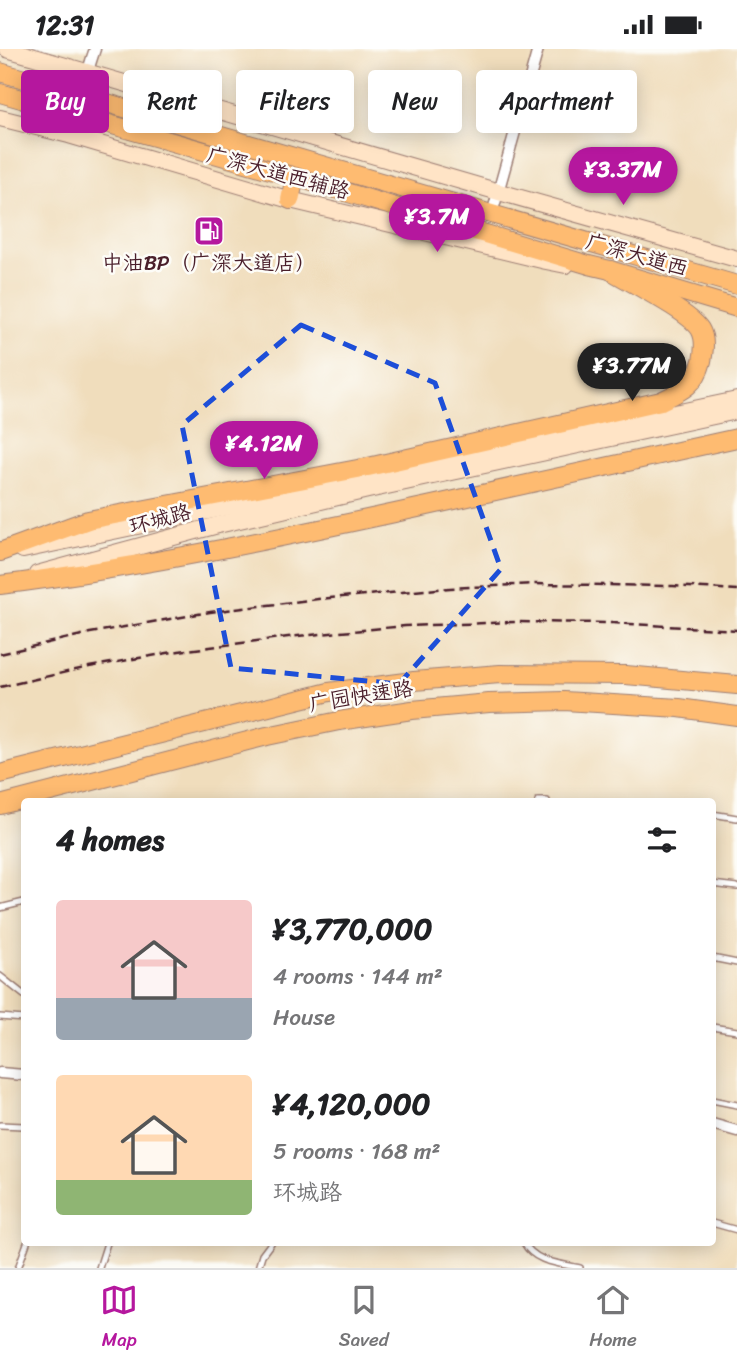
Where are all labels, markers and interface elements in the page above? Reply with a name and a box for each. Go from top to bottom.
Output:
text: 12:31 [35,2,94,48]
chip: Buy [21,70,109,133]
chip: Rent [123,70,222,133]
chip: Filters [236,70,354,133]
chip: New [368,70,462,133]
chip: Apartment [476,70,637,133]
street label: 广深大道西辅路 [202,136,354,210]
pin: ¥3.37M [566,148,680,207]
text: ¥3.37M [585,149,661,190]
pin: ¥3.7M [388,195,486,254]
text: ¥3.7M [405,196,469,237]
fuel station icon: 中油BP（广深大道店） [192,214,226,248]
street label: 广深大道西 [581,222,693,288]
place label: 中油BP（广深大道店） [102,244,316,282]
pin: ¥3.77M [575,343,689,403]
text: ¥3.77M [593,345,671,386]
pin: ¥4.12M [207,421,321,481]
text: ¥4.12M [226,423,302,464]
street label: 环城路 [125,492,195,546]
street label: 广园快速路 [306,669,416,723]
text: 4 homes [56,813,164,867]
icon: filters [643,821,681,859]
text: ¥3,770,000 [273,902,432,956]
icon: home [112,928,196,1012]
text: 4 rooms · 144 m² [273,956,443,997]
text: House [273,997,335,1038]
text: ¥4,120,000 [273,1077,431,1131]
icon: home [112,1103,196,1187]
text: 5 rooms · 168 m² [273,1131,441,1172]
text: 环城路 [273,1172,342,1213]
tab: Map [100,1281,138,1356]
tab: Saved [339,1281,389,1356]
tab: Home [589,1281,637,1356]

